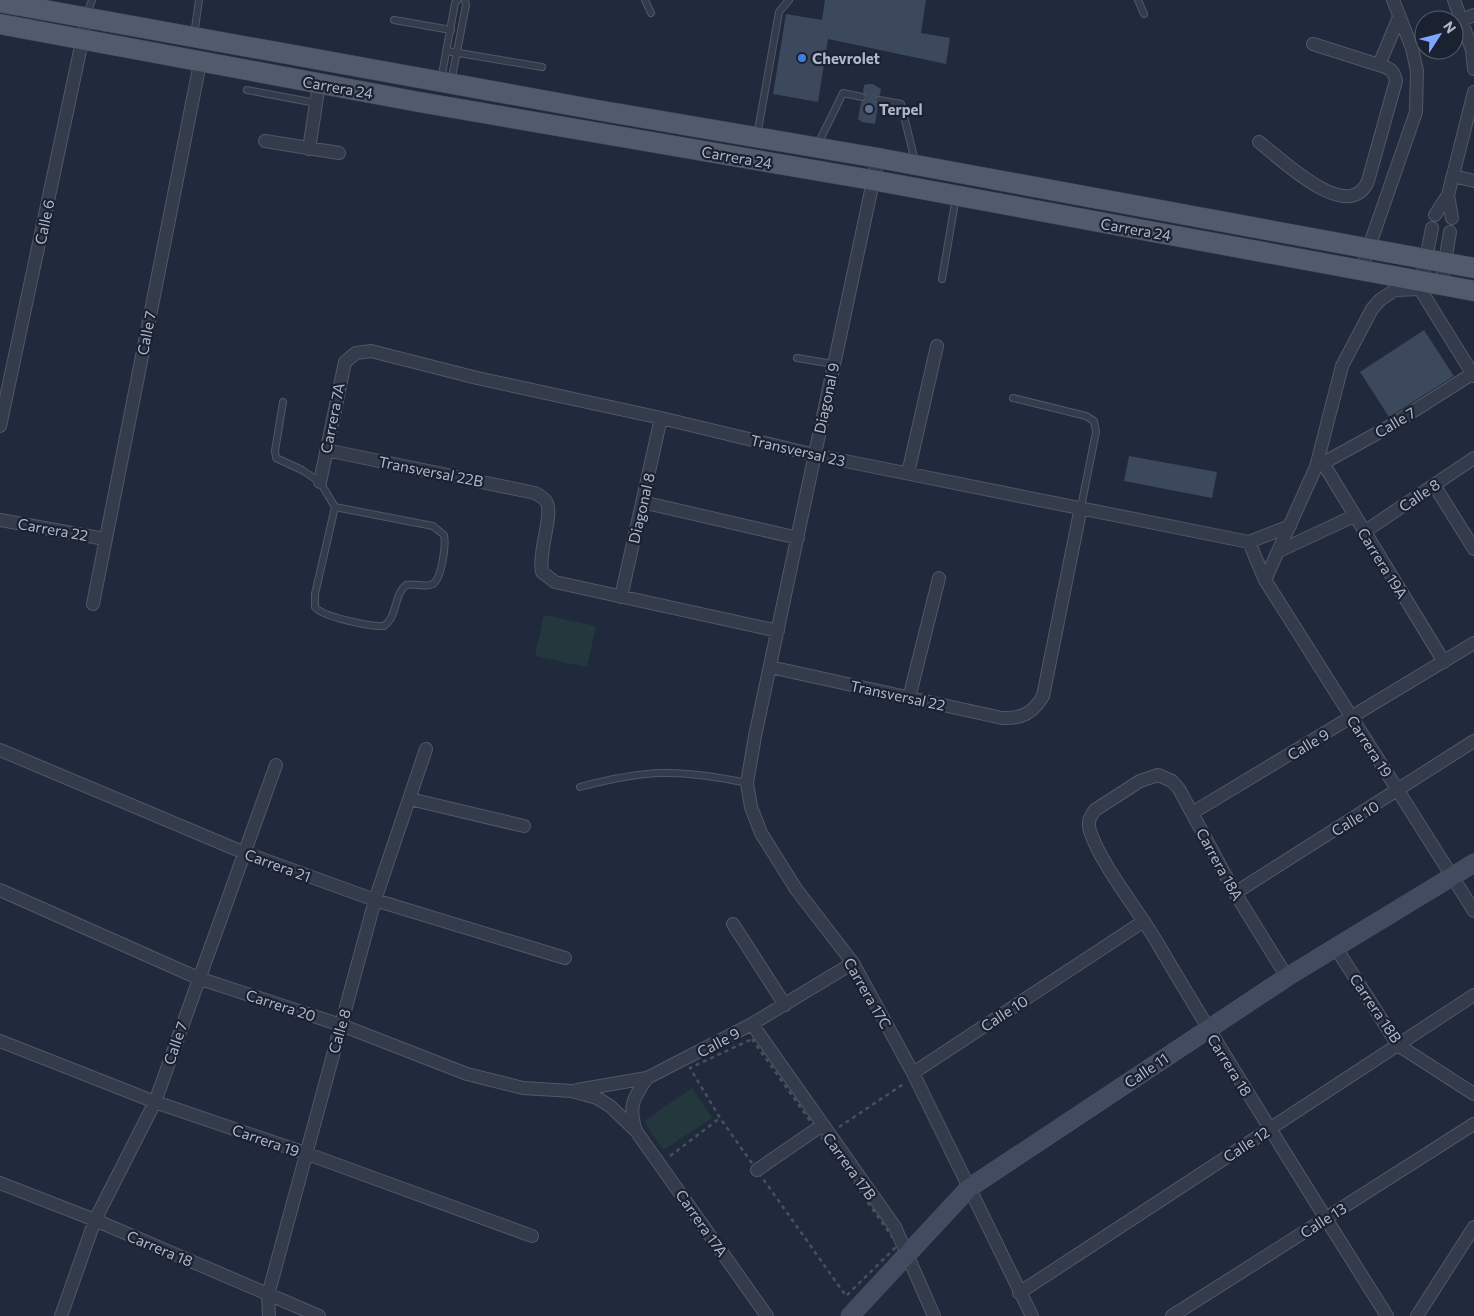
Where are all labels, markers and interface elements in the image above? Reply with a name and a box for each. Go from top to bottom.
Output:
north arrow [1414,10,1464,60]
text: N [1440,18,1460,36]
place label: Chevrolet [812,49,880,67]
marker: Chevrolet [796,52,808,64]
street label: Carrera 24 [301,72,375,102]
place label: Terpel [879,100,923,118]
marker: Terpel [863,103,875,115]
street label: Carrera 24 [700,142,774,172]
street label: Calle 6 [30,198,58,246]
street label: Carrera 24 [1099,214,1173,244]
street label: Calle 7 [133,309,159,357]
street label: Diagonal 9 [810,361,842,435]
street label: Carrera 7A [316,381,348,455]
street label: Calle 7 [1371,403,1419,441]
street label: Transversal 23 [749,430,847,470]
street label: Transversal 22B [377,452,485,490]
street label: Diagonal 8 [624,471,658,545]
street label: Calle 8 [1395,475,1443,515]
street label: Carrera 22 [16,514,90,544]
street label: Carrera 19A [1354,524,1412,602]
street label: Transversal 22 [849,676,947,714]
street label: Carrera 19 [1343,712,1397,780]
street label: Calle 9 [1284,725,1332,763]
street label: Calle 10 [1328,796,1382,840]
street label: Carrera 18A [1193,825,1247,903]
street label: Carrera 21 [242,845,314,885]
street label: Carrera 17C [840,954,896,1032]
street label: Carrera 18B [1346,970,1406,1046]
street label: Carrera 20 [244,985,318,1025]
street label: Calle 10 [977,991,1031,1035]
street label: Calle 8 [324,1007,354,1055]
street label: Calle 7 [159,1019,191,1067]
street label: Calle 9 [694,1023,742,1061]
street label: Carrera 18 [1204,1031,1256,1099]
street label: Calle 11 [1121,1049,1171,1091]
street label: Carrera 19 [230,1120,302,1160]
street label: Calle 12 [1220,1122,1272,1166]
street label: Carrera 17B [820,1129,880,1203]
street label: Carrera 17A [672,1186,732,1260]
street label: Calle 13 [1297,1198,1349,1242]
street label: Carrera 18 [124,1226,196,1270]

